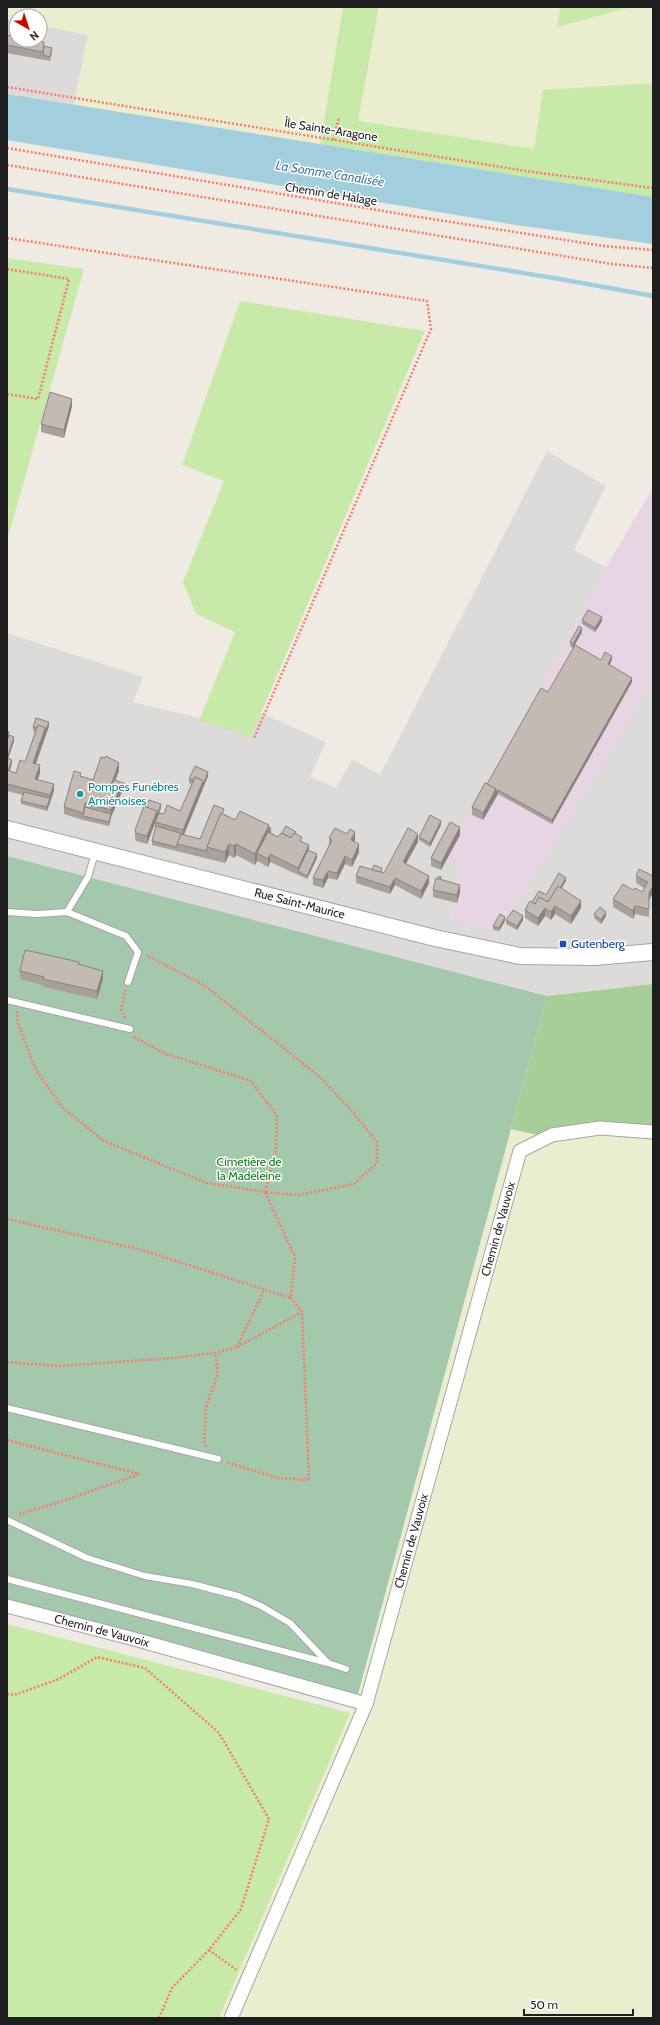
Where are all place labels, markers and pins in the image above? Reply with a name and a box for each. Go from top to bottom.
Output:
place label: Pompes Funèbres Amiénoises [88,779,179,808]
marker: Pompes Funèbres Amiénoises [75,789,85,799]
place label: Gutenberg [571,936,626,951]
marker: Gutenberg [558,939,568,949]

